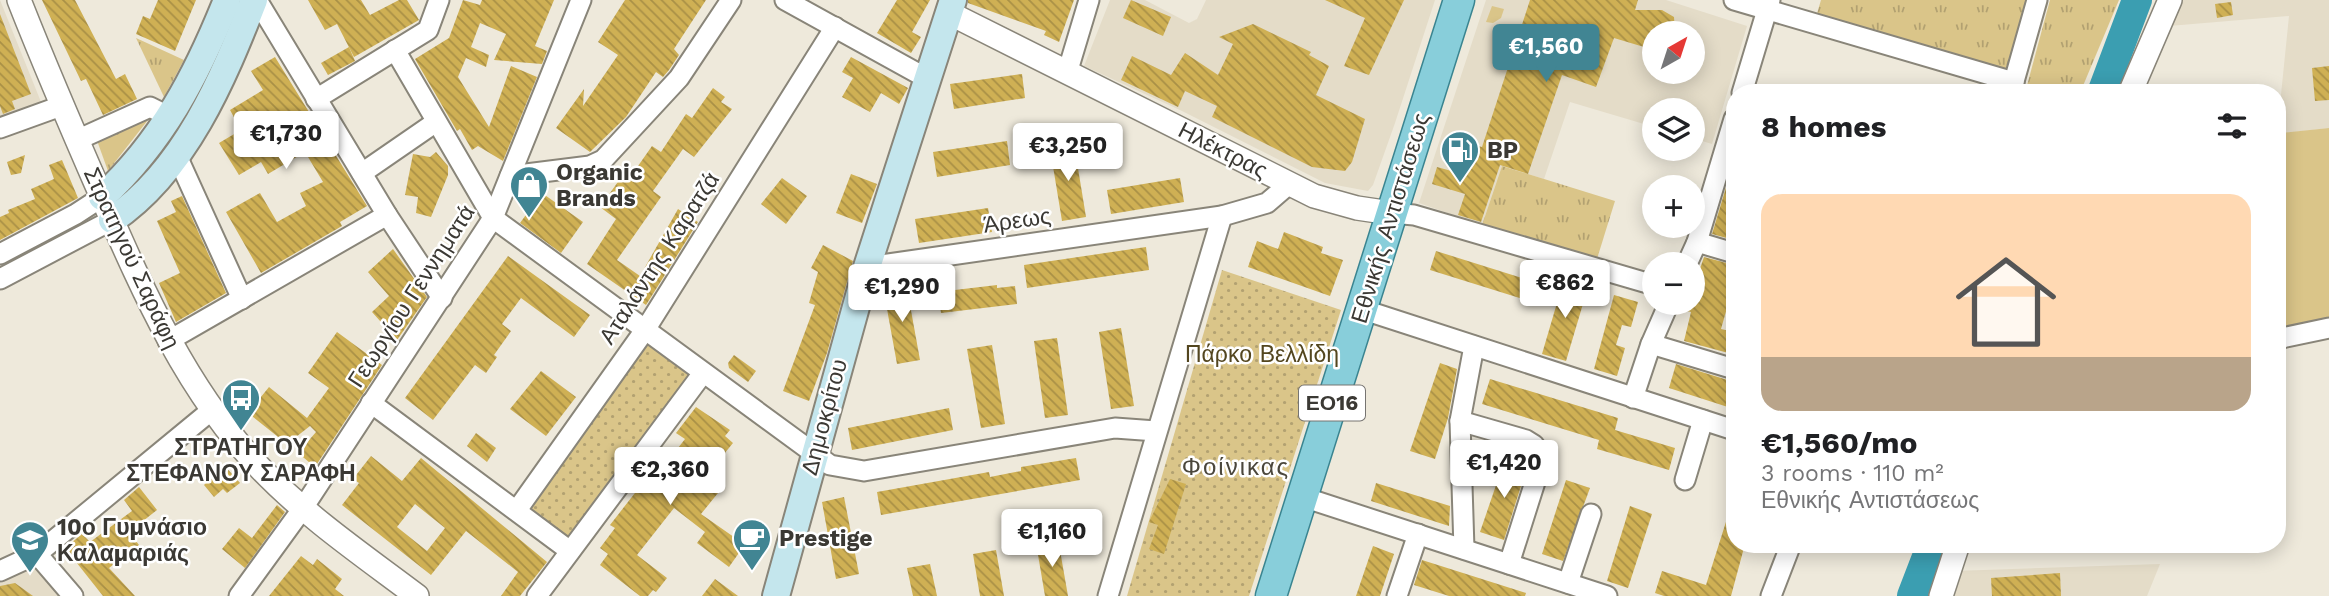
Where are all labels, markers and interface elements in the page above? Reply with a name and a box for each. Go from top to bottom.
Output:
north arrow [1642,21,1704,84]
map controls [1642,21,1705,315]
pin: €1,560 [1489,24,1603,84]
text: €1,560 [1508,33,1584,60]
button: layers [1642,98,1705,161]
icon: filters [2213,107,2251,145]
text: 8 homes [1761,109,1887,144]
street label: Εθνικής Αντιστάσεως [1346,110,1435,326]
pin: €1,730 [229,111,343,171]
street label: Ηλέκτρας [1174,117,1272,184]
text: €1,730 [250,120,322,147]
pin: €3,250 [1011,124,1125,183]
fuel station icon: BP [1439,129,1481,184]
text: €3,250 [1029,132,1107,159]
place label: BP [1487,137,1518,164]
place label: Organic Brands [556,159,643,212]
street label: Στρατηγού Σαράφη [78,163,185,353]
shop icon: Organic Brands [508,164,550,219]
street label: Αταλάντης Καρατζά [594,167,725,349]
button: + [1642,175,1705,238]
street label: Γεωργίου Γεννηματά [342,200,481,393]
street label: Άρεως [982,202,1052,239]
icon: home [1943,239,2069,365]
button: − [1642,252,1705,315]
pin: €862 [1524,260,1606,320]
pin: €1,290 [845,264,959,324]
text: €862 [1536,269,1594,296]
text: €1,290 [864,273,940,300]
park label: Πάρκο Βελλίδη [1185,341,1339,368]
street label: Δημοκρίτου [796,356,853,478]
bus stop icon: ΣΤΡΑΤΗΓΟΥ ΣΤΕΦΑΝΟΥ ΣΑΡΑΦΗ [220,377,262,432]
road number: ΕΟ16 [1299,386,1365,420]
text: €1,560/mo [1761,425,1918,460]
place label: ΣΤΡΑΤΗΓΟΥ ΣΤΕΦΑΝΟΥ ΣΑΡΑΦΗ [126,434,356,487]
pin: €1,420 [1447,440,1561,500]
pin: €2,360 [613,448,727,507]
text: €1,420 [1466,449,1542,476]
district label: Φοίνικας [1182,453,1290,481]
text: €2,360 [630,456,710,483]
text: 3 rooms · 110 m² [1761,460,1944,487]
text: Εθνικής Αντιστάσεως [1761,487,1979,514]
pin: €1,160 [995,510,1109,569]
place label: 10ο Γυμνάσιο Καλαμαριάς [57,514,207,567]
cafe icon: Prestige [731,517,773,572]
text: €1,160 [1017,518,1087,545]
school or university icon: 10ο Γυμνάσιο Καλαμαριάς [9,519,51,574]
place label: Prestige [779,525,873,552]

